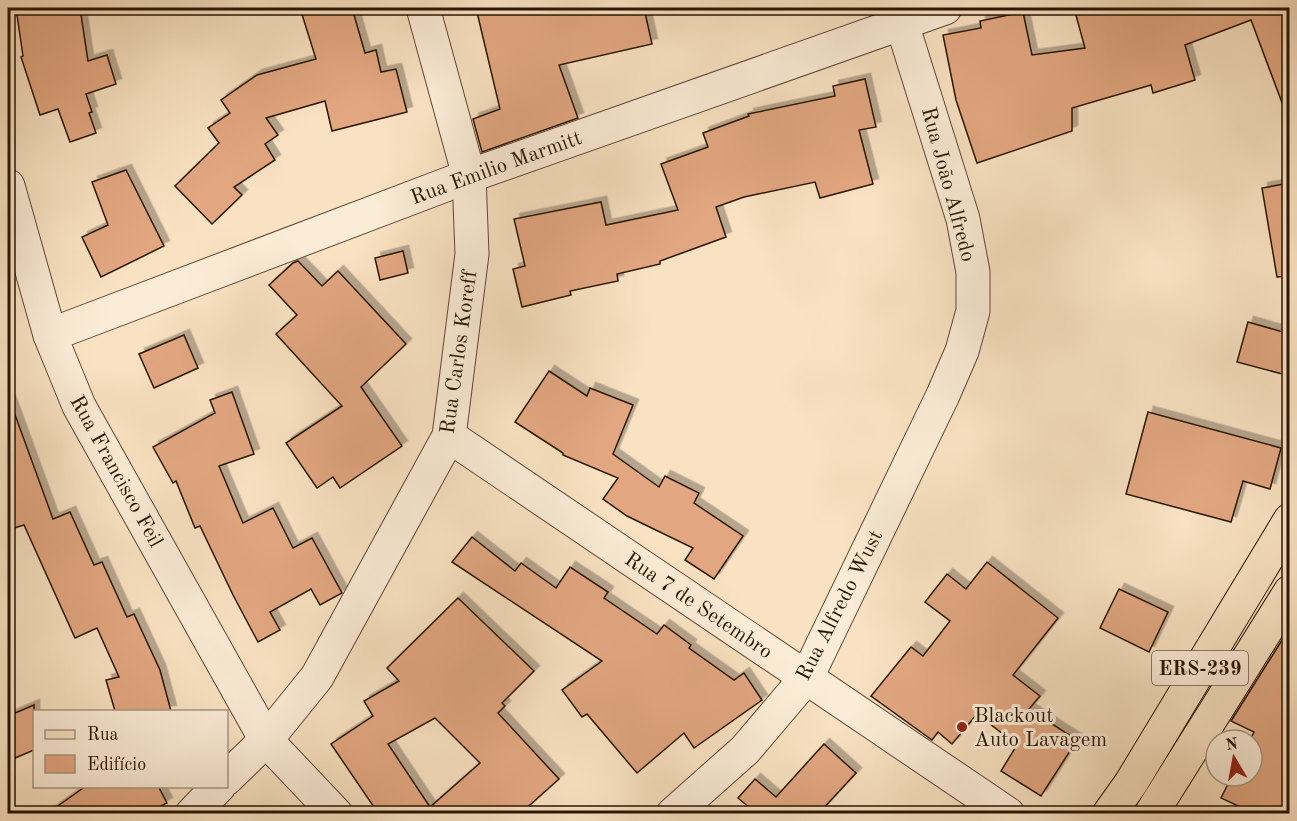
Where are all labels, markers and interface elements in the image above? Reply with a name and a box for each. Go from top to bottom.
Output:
street label: Rua João Alfredo [917,105,978,264]
street label: Rua Emilio Marmitt [408,128,585,209]
street label: Rua Carlos Koreff [438,268,482,435]
street label: Rua Francisco Feil [65,392,166,551]
street label: Rua Alfredo Wust [793,527,887,684]
street label: Rua 7 de Setembro [620,549,776,663]
road number: ERS-239 [1152,651,1248,685]
place label: Blackout Auto Lavagem [974,706,1107,751]
legend [33,710,228,788]
marker: Blackout Auto Lavagem [955,720,969,734]
text: Rua [87,726,118,744]
north arrow [1204,728,1264,788]
text: N [1224,736,1240,754]
text: Edifício [87,756,146,774]

